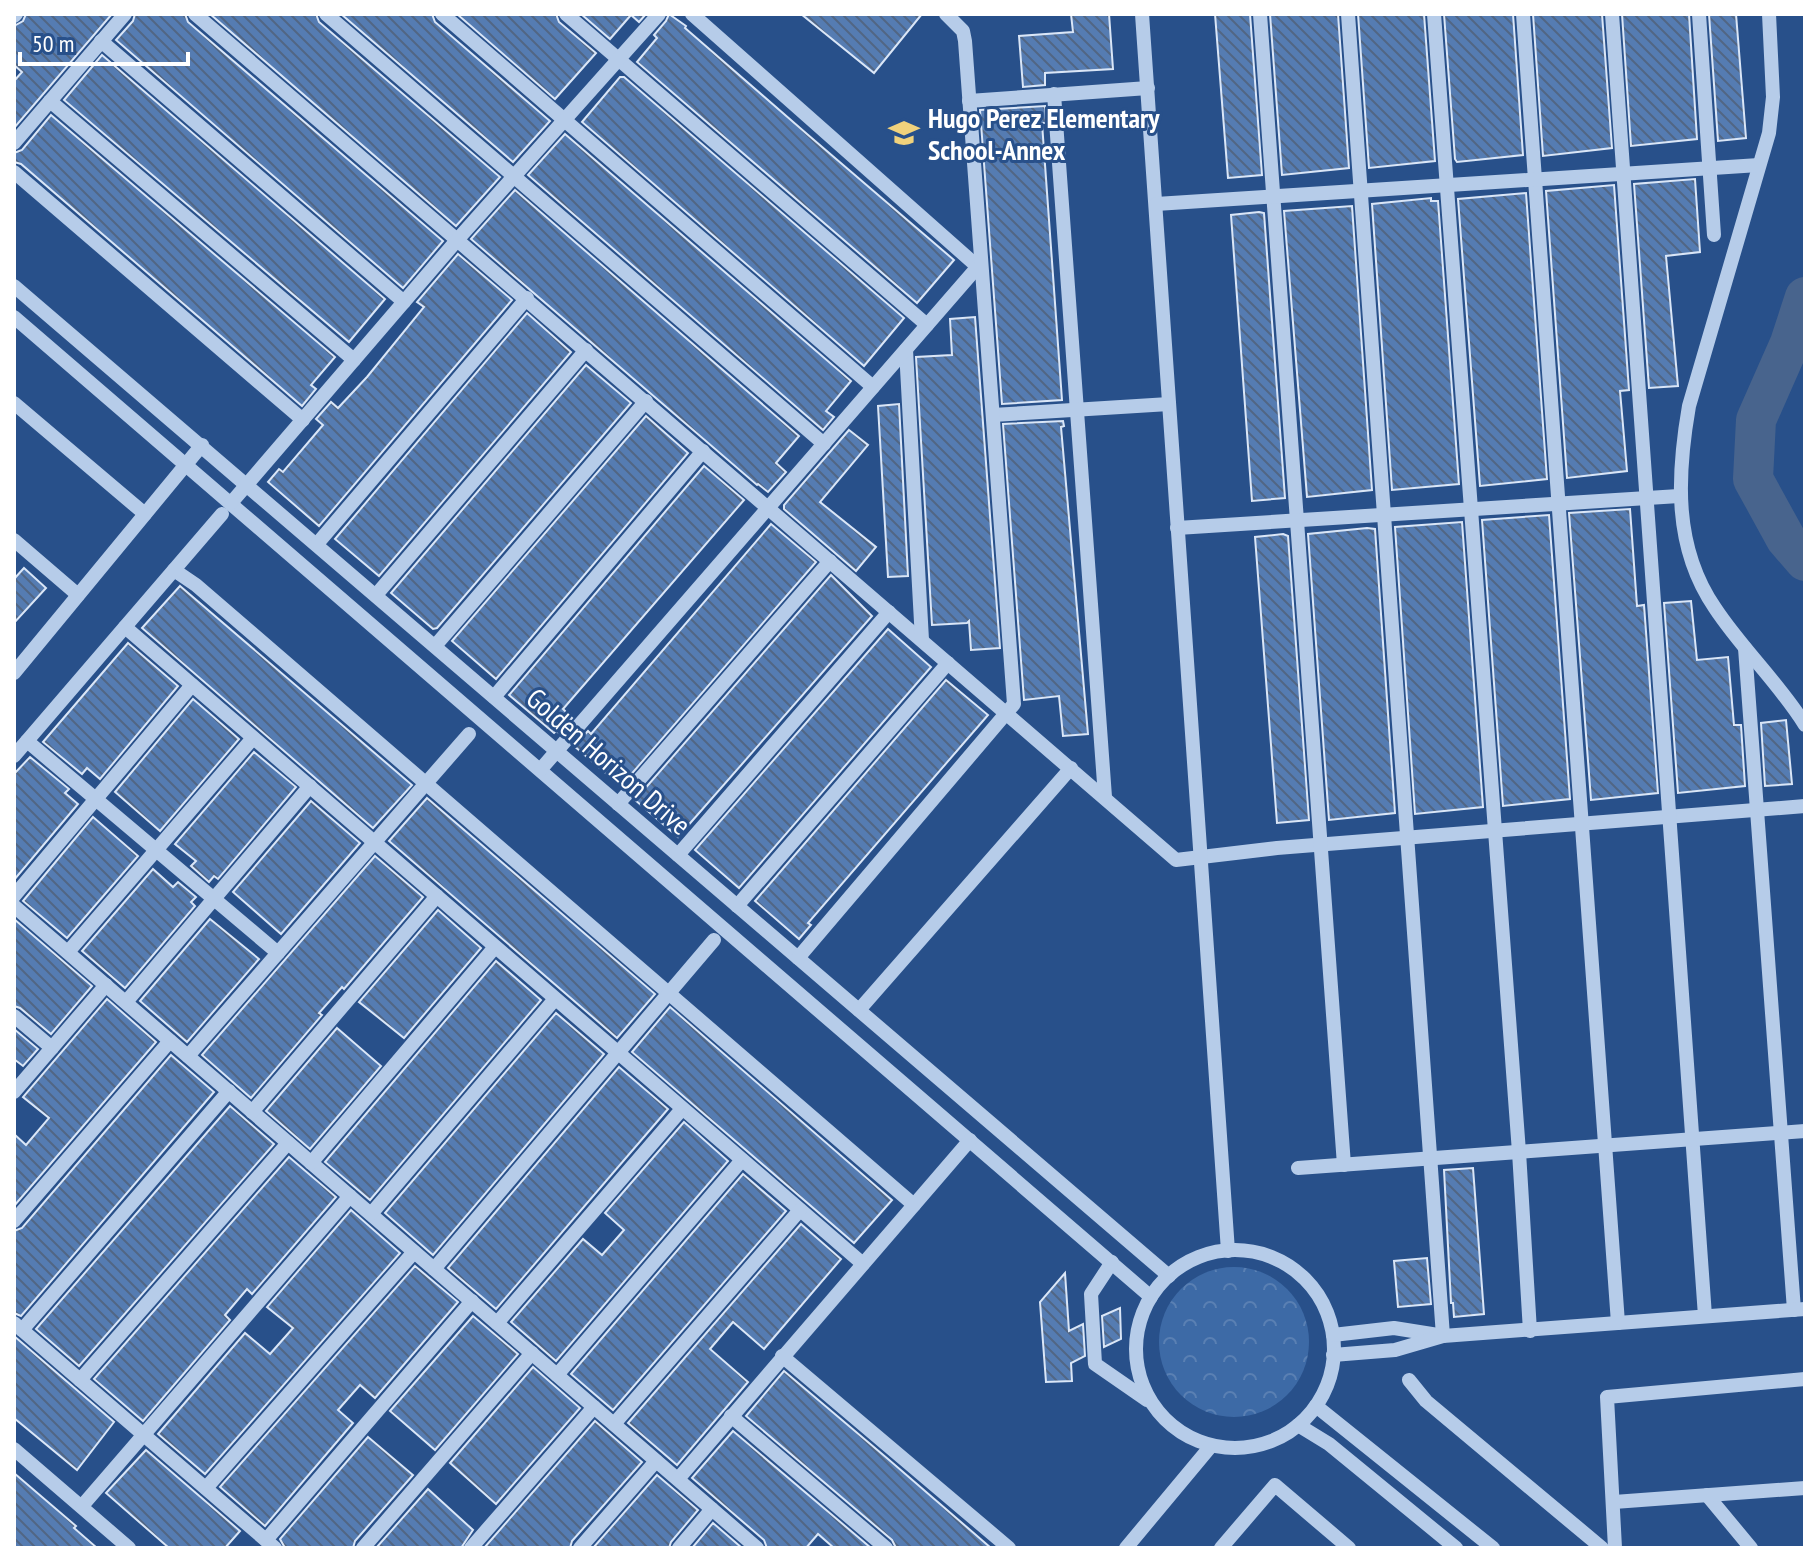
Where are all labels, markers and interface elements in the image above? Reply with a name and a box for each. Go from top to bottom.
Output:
scale bar [20,16,188,66]
text: 50 m [32,28,74,59]
place label: Hugo Perez Elementary School-Annex [928,99,1160,168]
school or university icon: Hugo Perez Elementary School-Annex [887,116,921,150]
street label: Golden Horizon Drive [519,679,699,843]

